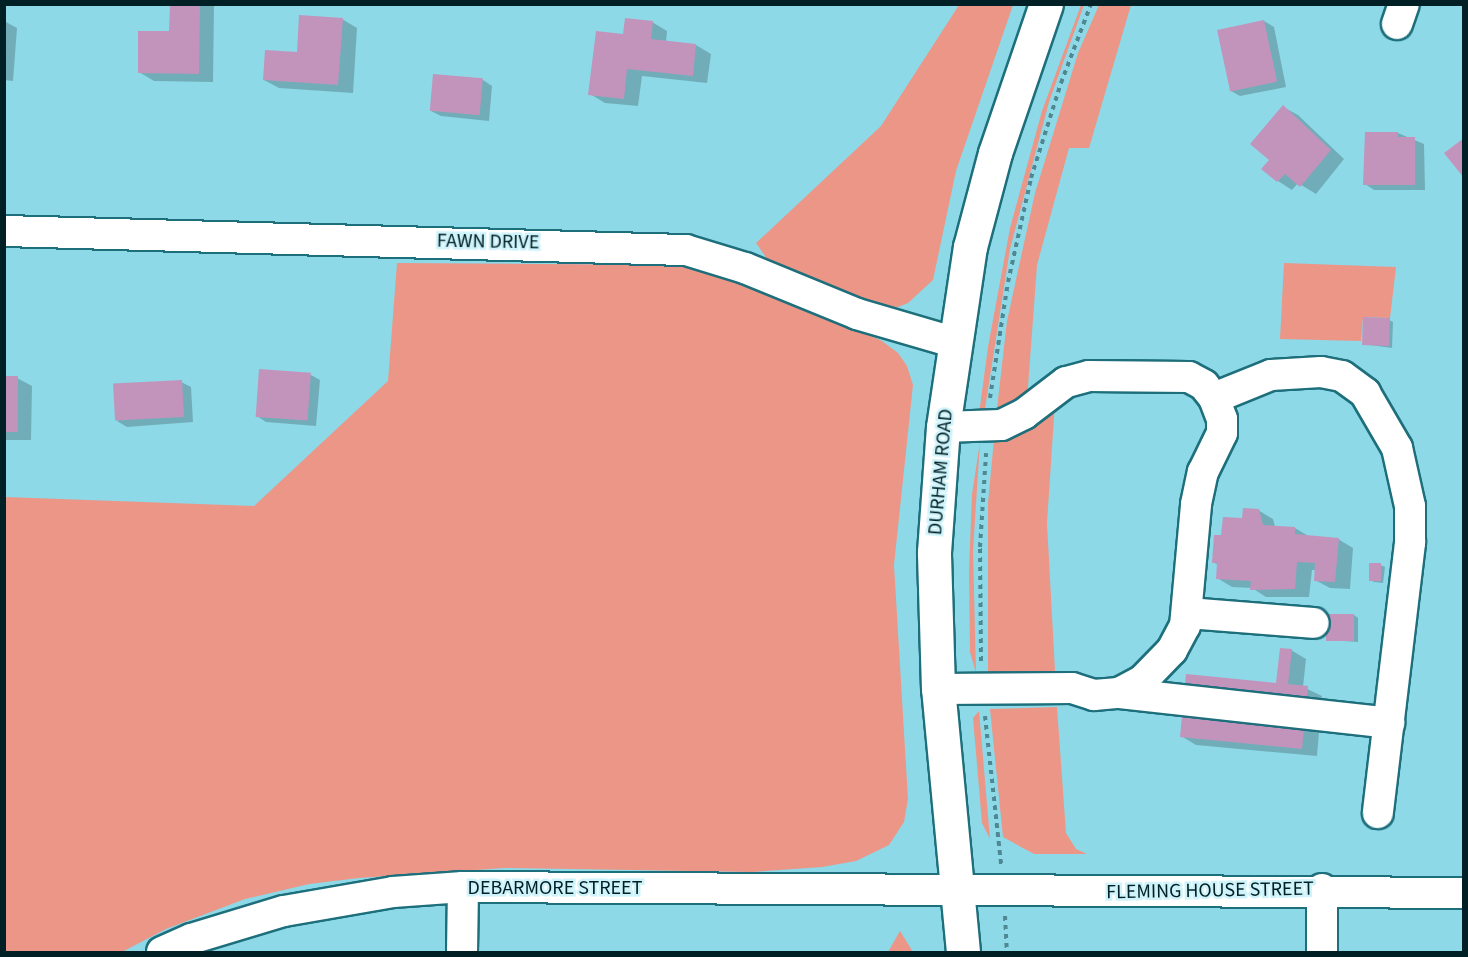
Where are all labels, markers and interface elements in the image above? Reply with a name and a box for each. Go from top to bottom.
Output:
street label: FAWN DRIVE [437,229,539,255]
street label: DURHAM ROAD [924,408,958,536]
street label: DEBARMORE STREET [468,876,642,900]
street label: FLEMING HOUSE STREET [1106,877,1314,905]

